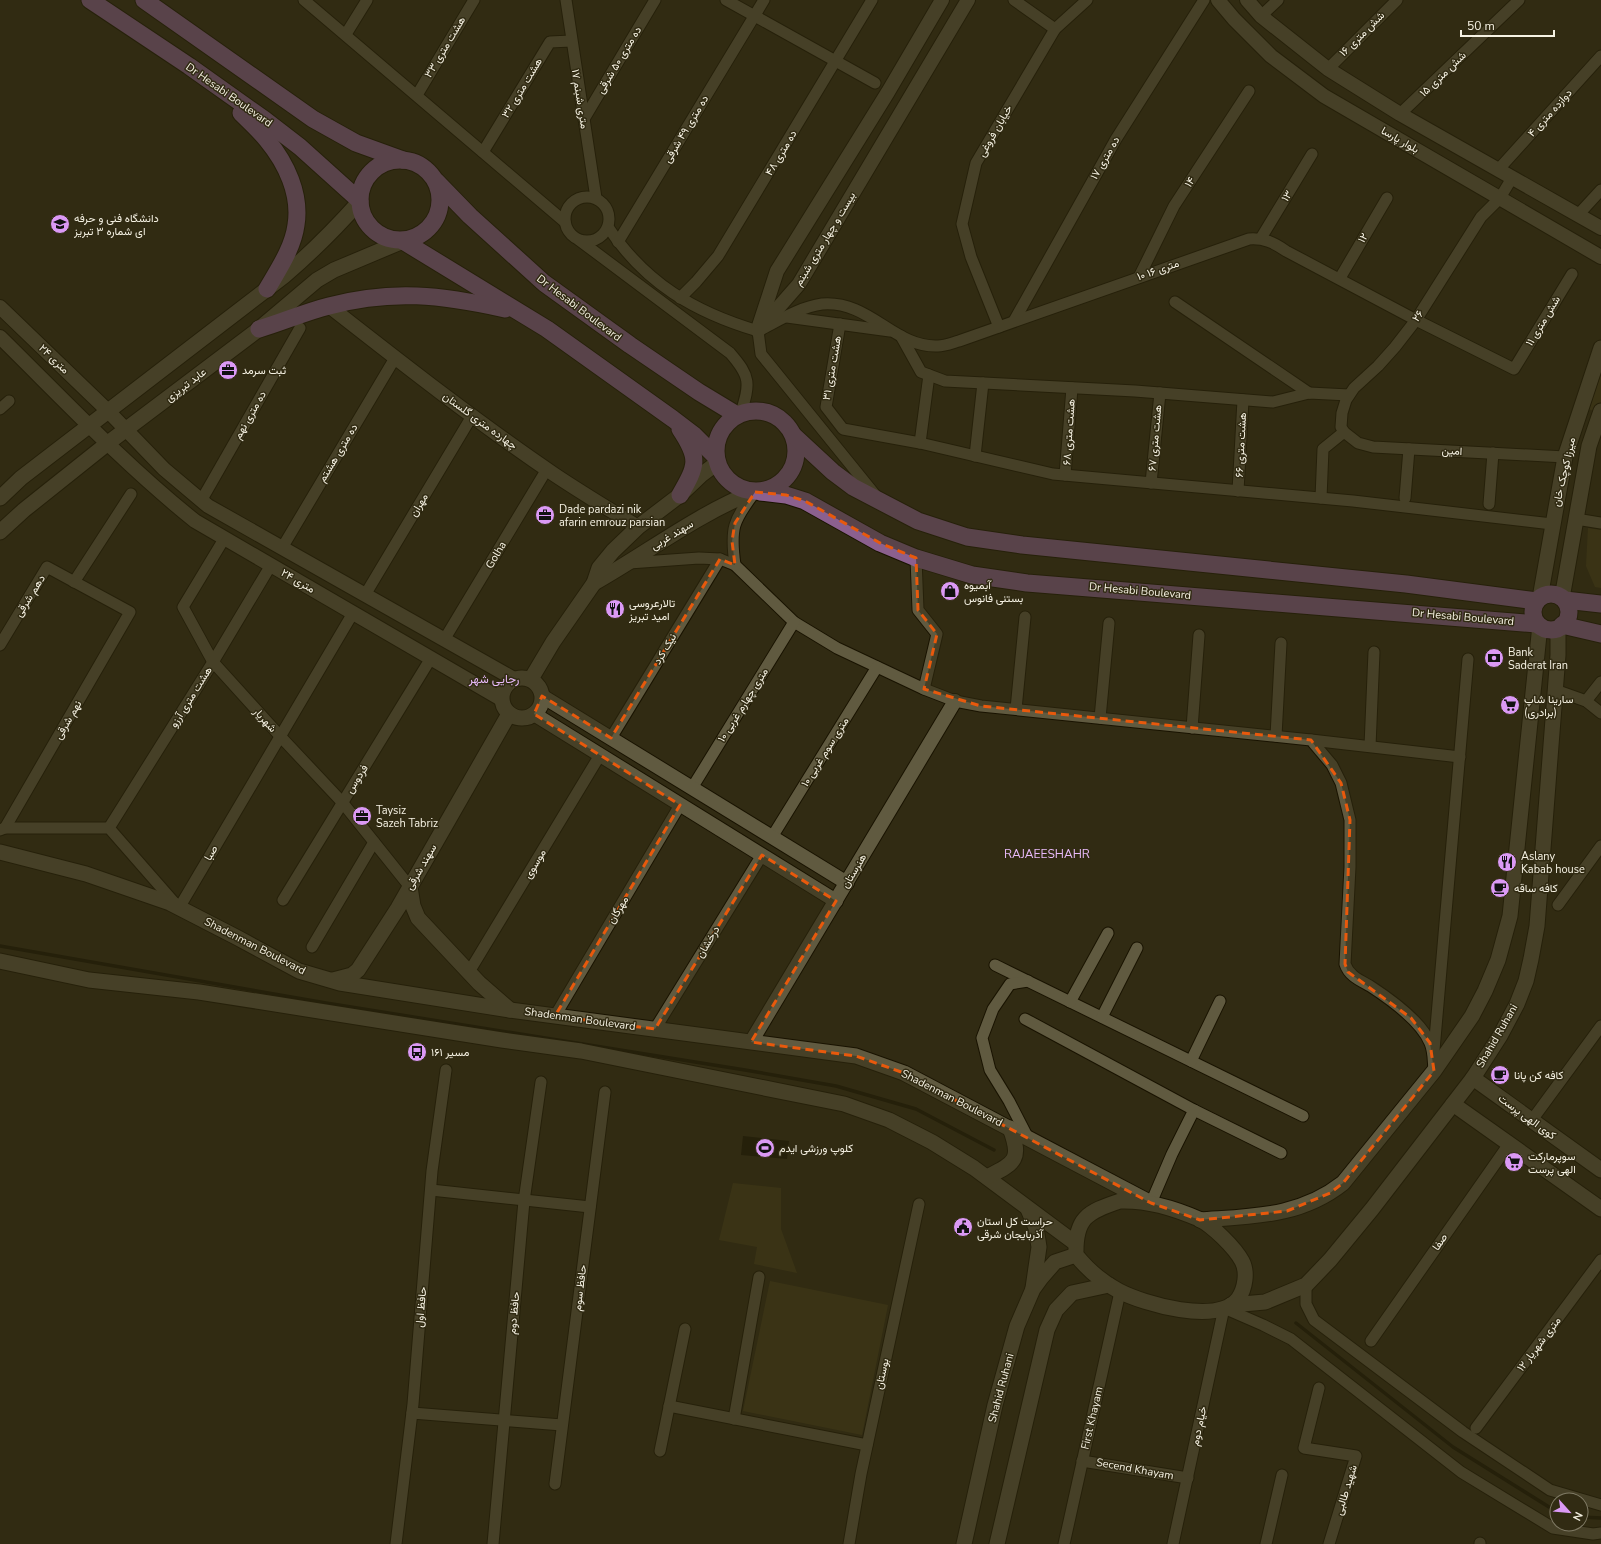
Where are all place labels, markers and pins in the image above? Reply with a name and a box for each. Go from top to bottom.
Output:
place label: دانشگاه فنی و حرفه ای شماره ۳ تبریز [73,211,159,239]
school or university icon: دانشگاه فنی و حرفه ای شماره ۳ تبریز [49,213,71,235]
office icon: ثبت سرمد [217,359,239,381]
place label: ثبت سرمد [242,363,287,378]
place label: Dade pardazi nik afarin emrouz parsian [559,502,665,530]
office icon: Dade pardazi nik afarin emrouz parsian [534,504,556,526]
place label: آبمیوه بستنی فانوس [964,578,1023,606]
shop icon: آبمیوه بستنی فانوس [939,580,961,602]
place label: تالارعروسی امید تبریز [628,596,676,624]
restaurant icon: تالارعروسی امید تبریز [604,598,626,620]
place label: Bank Saderat Iran [1508,645,1568,673]
bank icon: Bank Saderat Iran [1483,647,1505,669]
place label: سارینا شاپ (برادری) [1524,692,1574,720]
supermarket icon: سارینا شاپ (برادری) [1499,694,1521,716]
place label: Taysiz Sazeh Tabriz [376,803,438,831]
office icon: Taysiz Sazeh Tabriz [351,805,373,827]
place label: Aslany Kabab house [1521,849,1585,877]
restaurant icon: Aslany Kabab house [1496,851,1518,873]
cafe icon: کافه ساقه [1489,877,1511,899]
place label: کافه ساقه [1514,881,1558,896]
bus stop icon: مسیر ۱۶۱ [406,1041,428,1063]
place label: مسیر ۱۶۱ [431,1045,469,1060]
cafe icon: کافه کن پانا [1489,1064,1511,1086]
place label: کافه کن پانا [1514,1068,1563,1083]
sports icon: کلوپ ورزشی ایدم [754,1137,776,1159]
place label: کلوپ ورزشی ایدم [779,1141,853,1156]
place label: سوپرمارکت الهی پرست [1528,1149,1576,1177]
supermarket icon: سوپرمارکت الهی پرست [1503,1151,1525,1173]
place label: حراست کل استان آذربایجان شرقی [977,1214,1053,1242]
public building icon: حراست کل استان آذربایجان شرقی [952,1216,974,1238]

